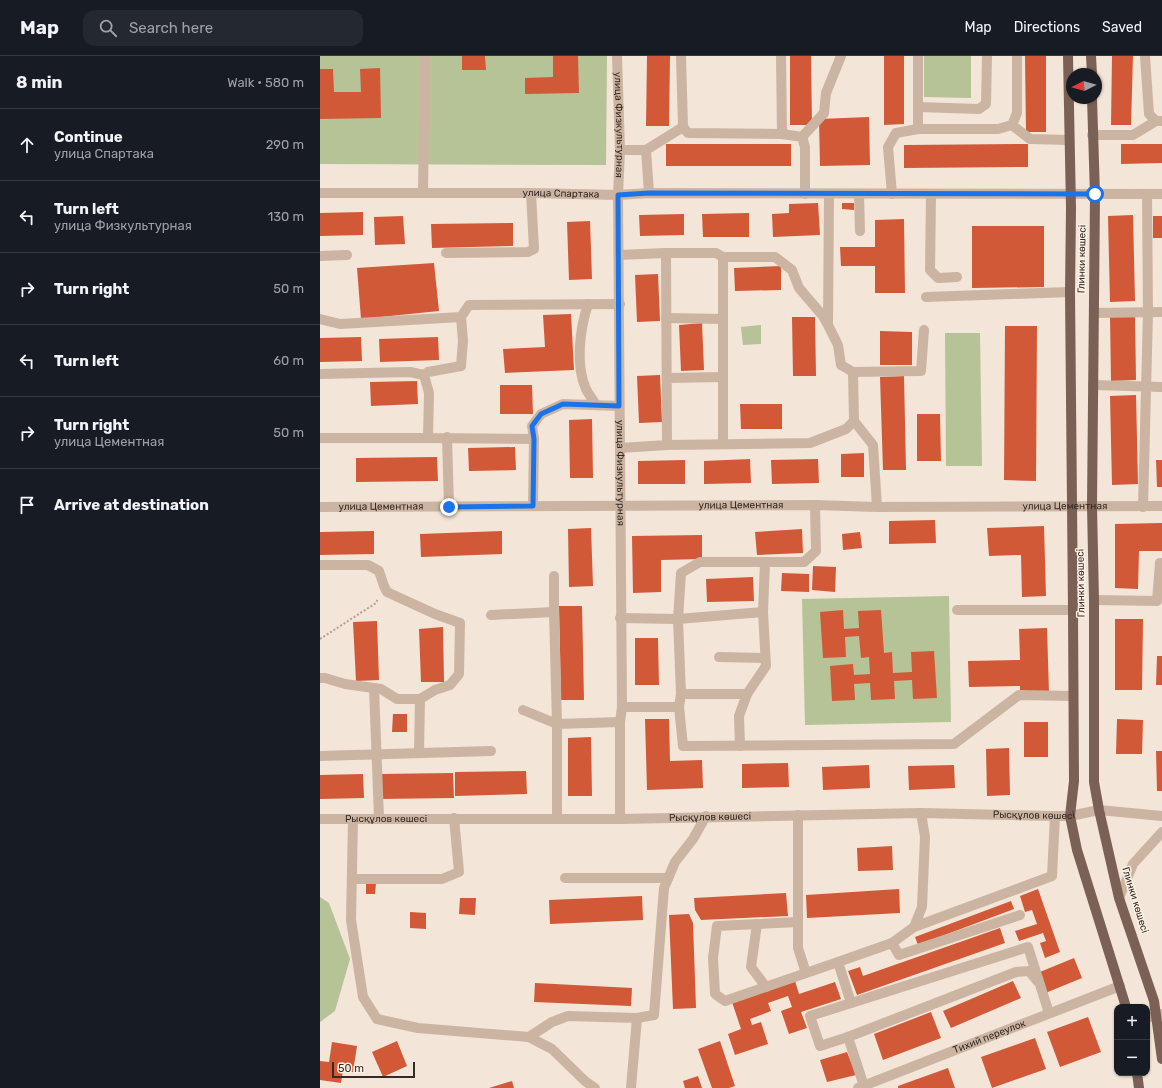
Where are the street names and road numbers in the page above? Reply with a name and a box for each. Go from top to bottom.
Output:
street label: улица Физкультурная [612,72,626,178]
street label: улица Спартака [523,187,600,201]
street label: Глинки көшесі [1075,225,1089,293]
street label: улица Физкультурная [614,420,627,526]
street label: улица Цементная [699,499,783,511]
street label: улица Цементная [1022,500,1107,512]
street label: улица Цементная [339,501,423,513]
street label: Глинки көшесі [1074,549,1088,617]
street label: Рысқұлов көшесі [993,809,1076,822]
street label: Рысқұлов көшесі [669,810,751,824]
street label: Рысқұлов көшесі [345,813,427,825]
street label: Глинки көшесі [1119,866,1151,934]
street label: Тихий переулок [951,1017,1028,1056]

